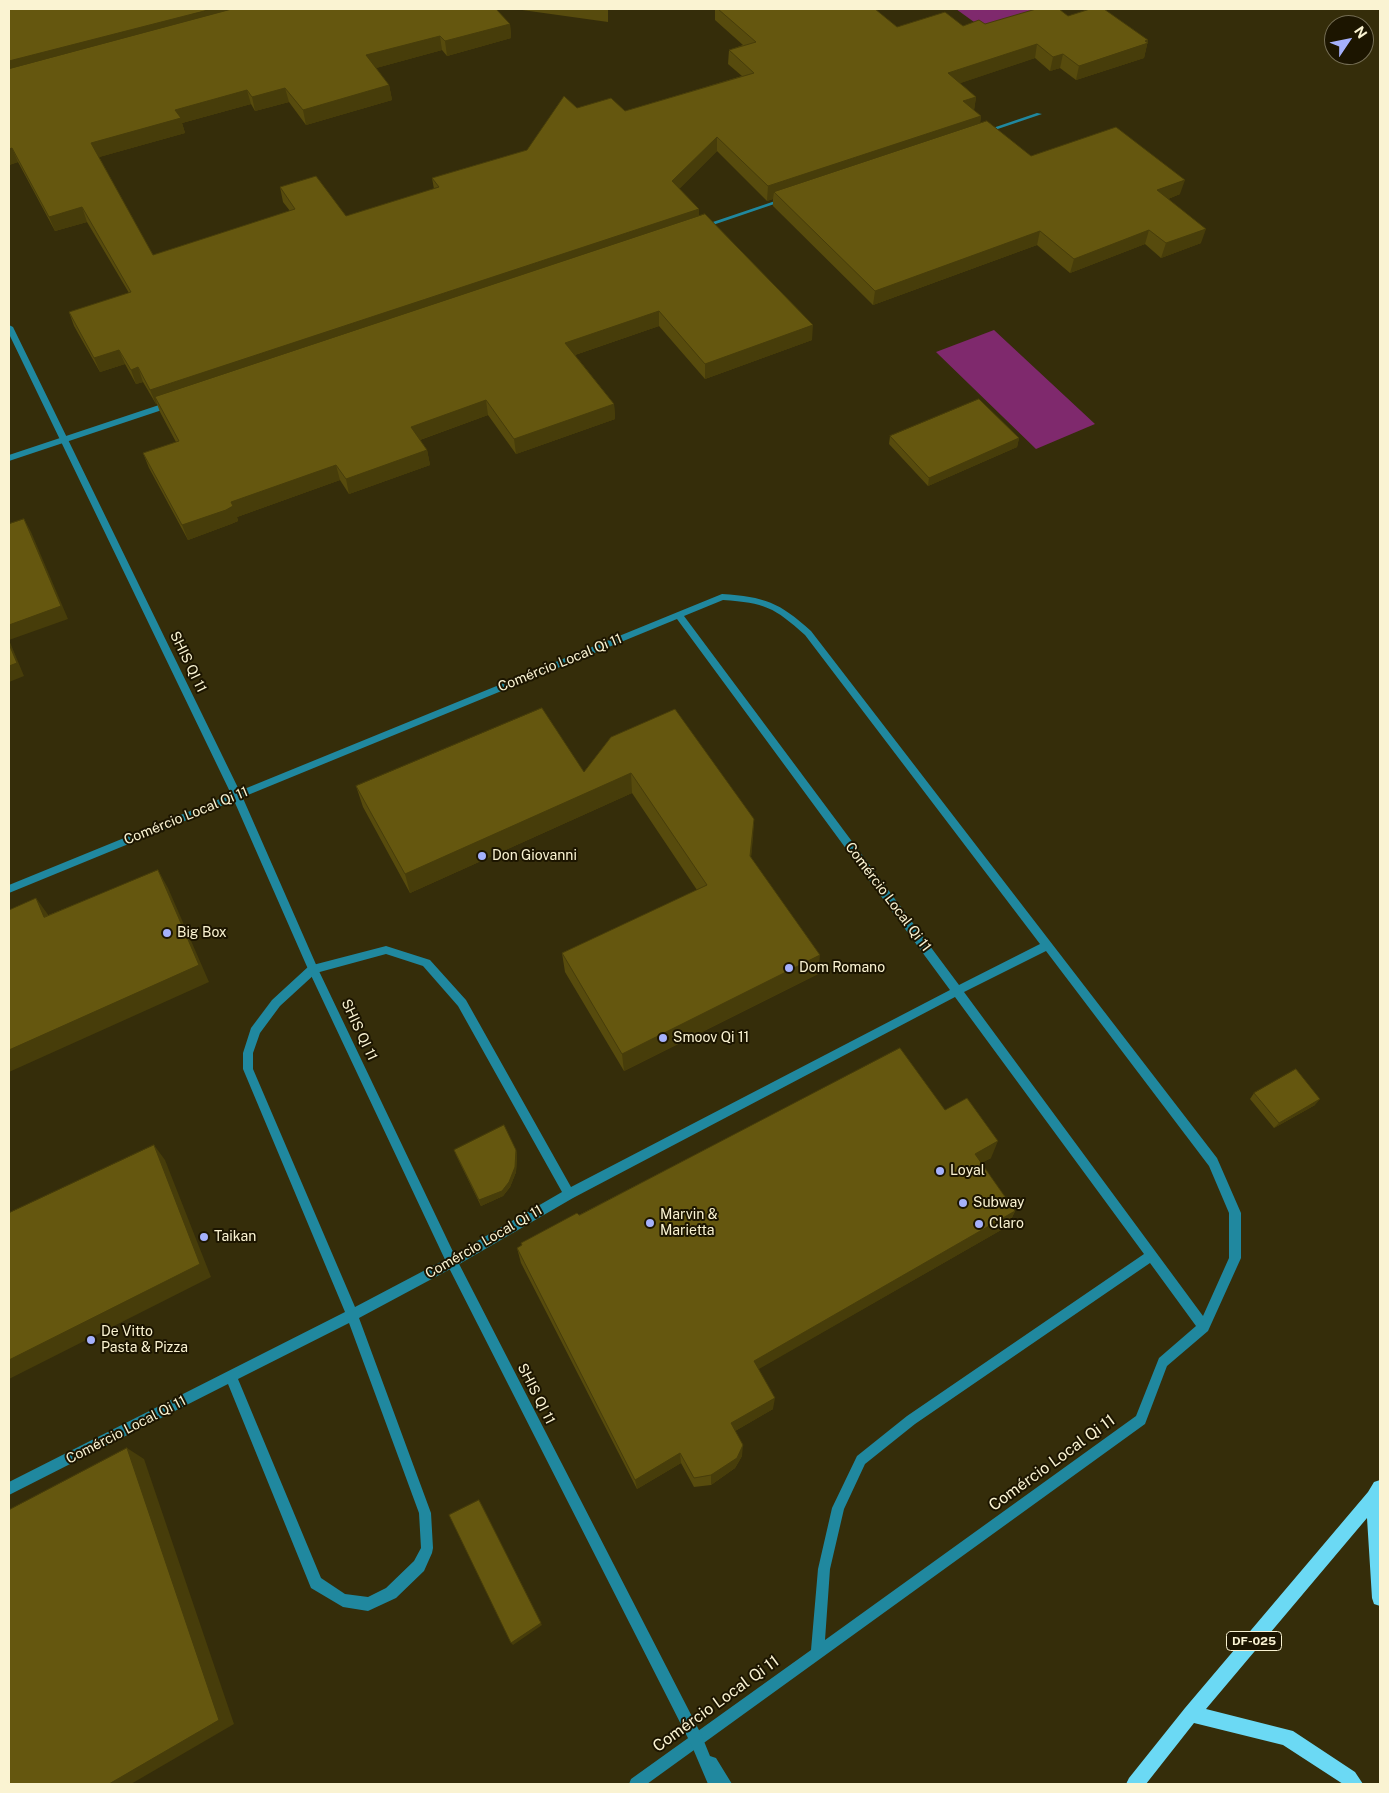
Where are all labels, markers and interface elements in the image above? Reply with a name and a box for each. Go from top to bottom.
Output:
north arrow [1324,15,1374,65]
text: N [1351,23,1370,41]
street label: SHIS QI 11 [166,629,210,695]
street label: Comércio Local Qi 11 [495,630,625,696]
street label: Comércio Local Qi 11 [121,783,251,849]
street label: Comércio Local Qi 11 [841,839,935,955]
place label: Don Giovanni [492,848,577,864]
marker: Don Giovanni [476,850,488,862]
place label: Big Box [177,925,227,941]
marker: Big Box [161,927,173,939]
place label: Dom Romano [799,960,885,976]
marker: Dom Romano [783,962,795,974]
street label: SHIS QI 11 [337,997,381,1063]
place label: Smoov Qi 11 [673,1030,749,1046]
marker: Smoov Qi 11 [657,1032,669,1044]
place label: Loyal [950,1163,985,1179]
marker: Loyal [934,1165,946,1177]
place label: Subway [973,1195,1025,1211]
marker: Subway [957,1197,969,1209]
street label: Comércio Local Qi 11 [422,1202,546,1282]
place label: Marvin & Marietta [660,1207,718,1240]
place label: Claro [989,1216,1024,1232]
marker: Marvin & Marietta [644,1217,656,1229]
marker: Claro [973,1218,985,1230]
place label: Taikan [214,1229,256,1245]
marker: Taikan [198,1231,210,1243]
place label: De Vitto Pasta & Pizza [101,1324,188,1356]
marker: De Vitto Pasta & Pizza [85,1334,97,1346]
street label: SHIS QI 11 [514,1361,558,1427]
street label: Comércio Local Qi 11 [63,1392,189,1468]
street label: Comércio Local Qi 11 [985,1411,1119,1515]
road number: DF-025 [1226,1632,1282,1650]
street label: Comércio Local Qi 11 [649,1652,783,1756]

